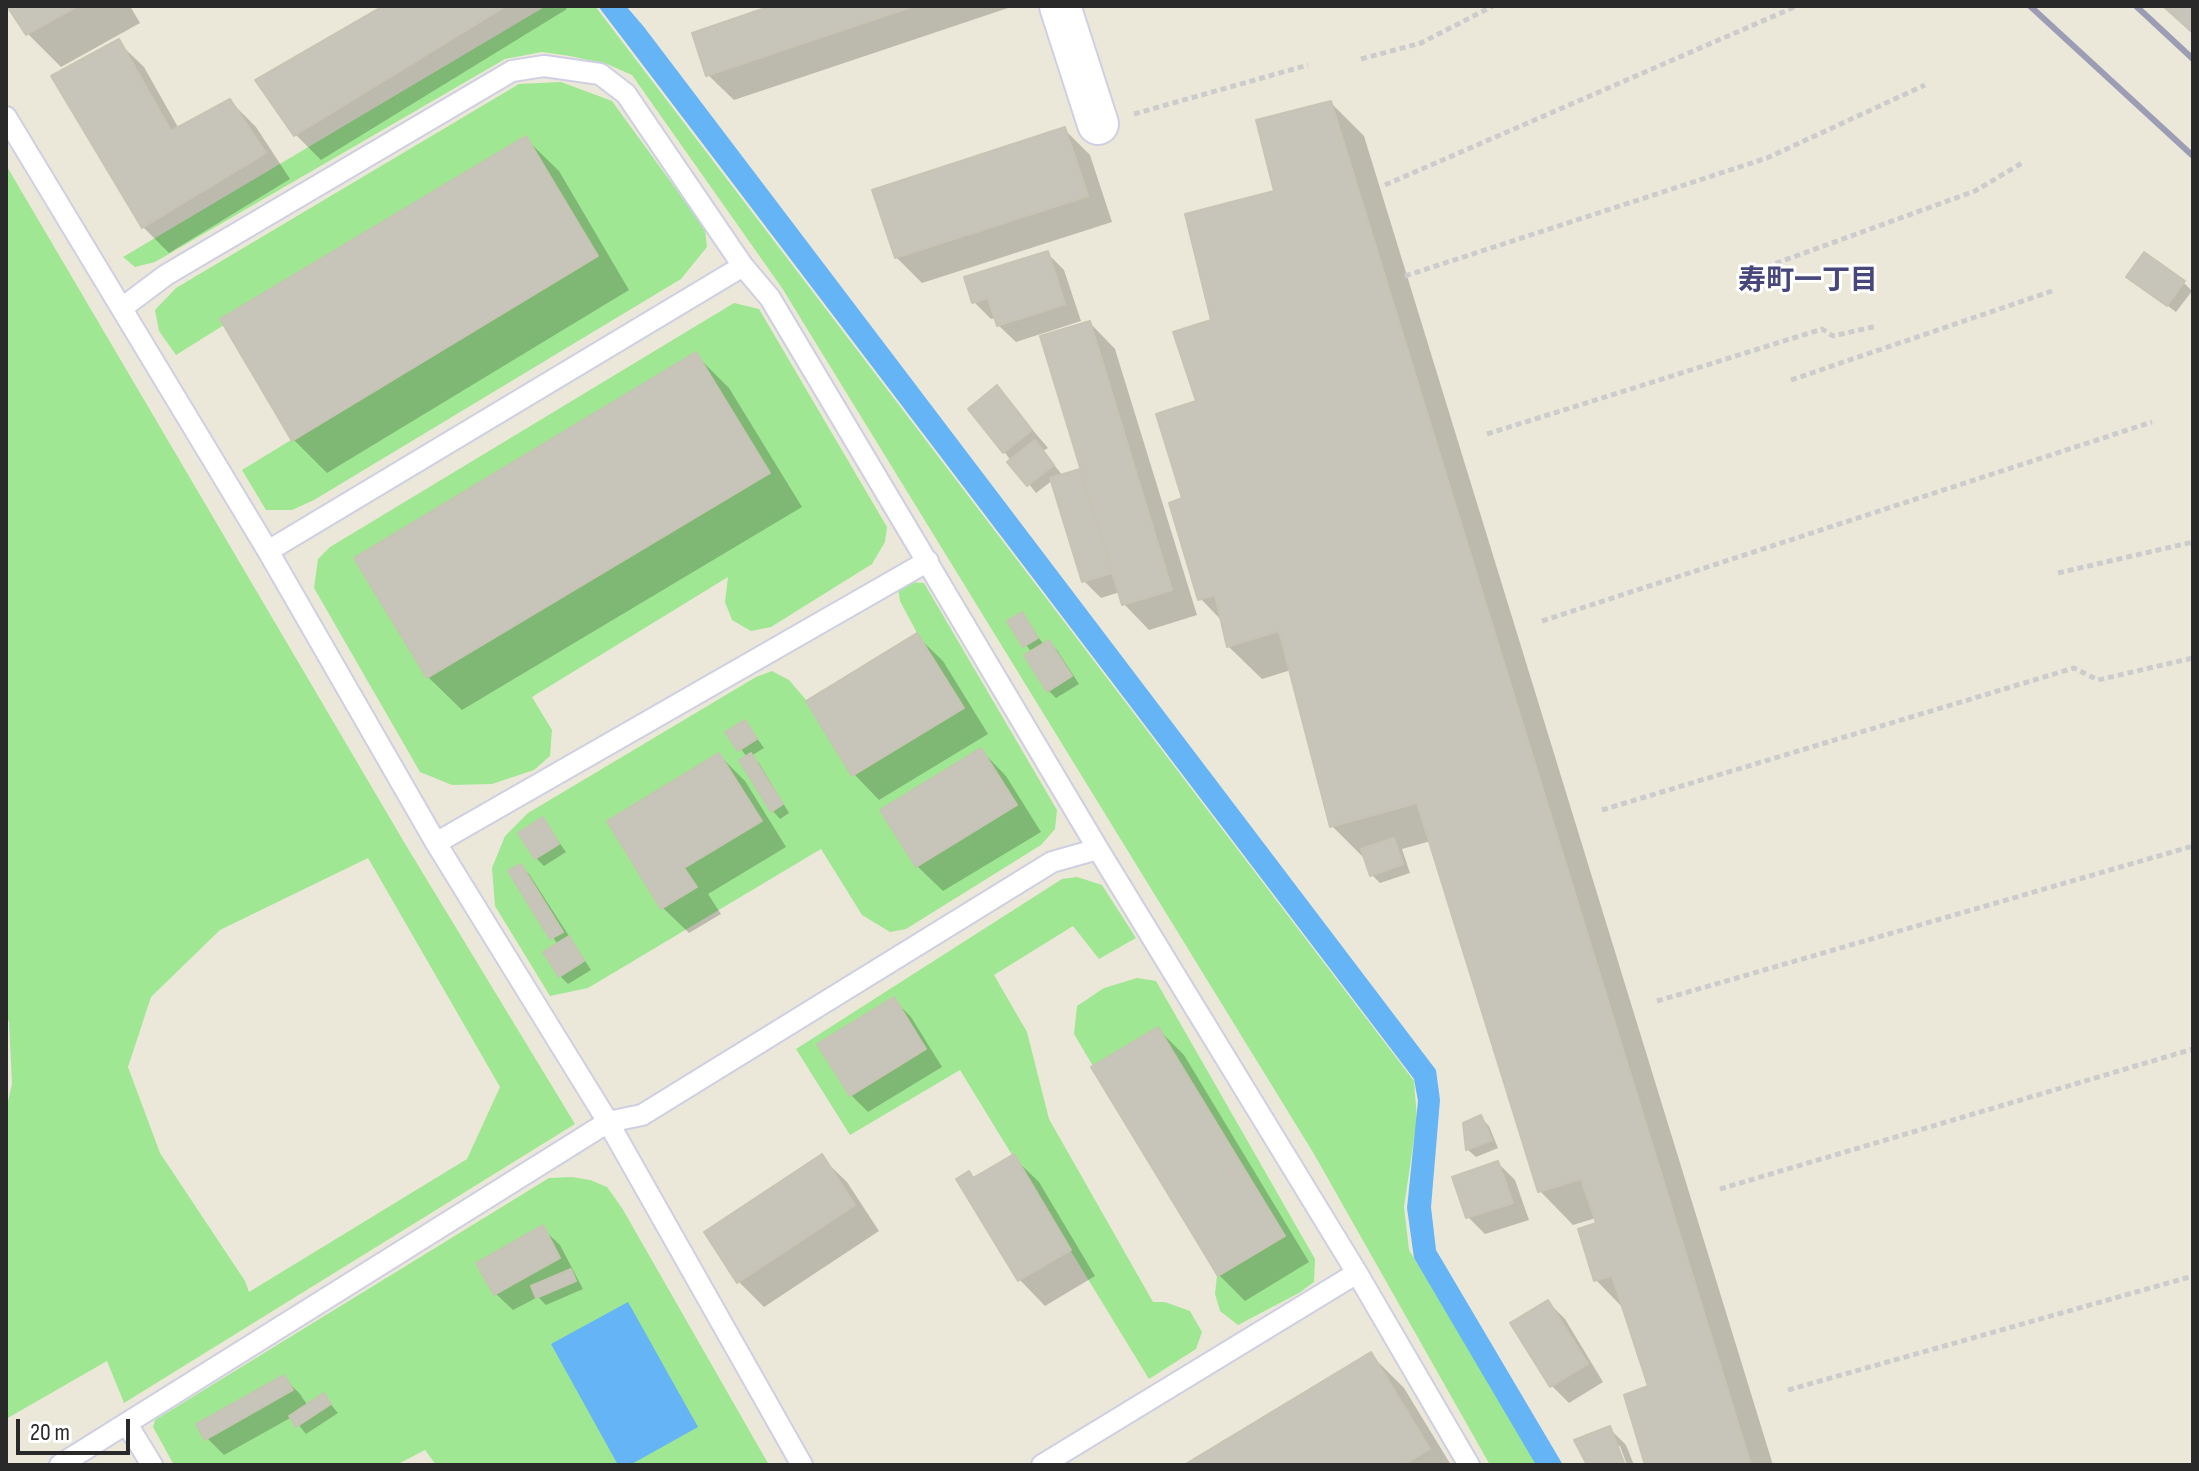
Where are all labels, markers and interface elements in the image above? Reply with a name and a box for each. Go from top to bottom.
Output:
district label: 寿町一丁目 [1738,265,1878,299]
scale bar [20,1403,134,1453]
text: 20 m [30,1418,70,1447]

